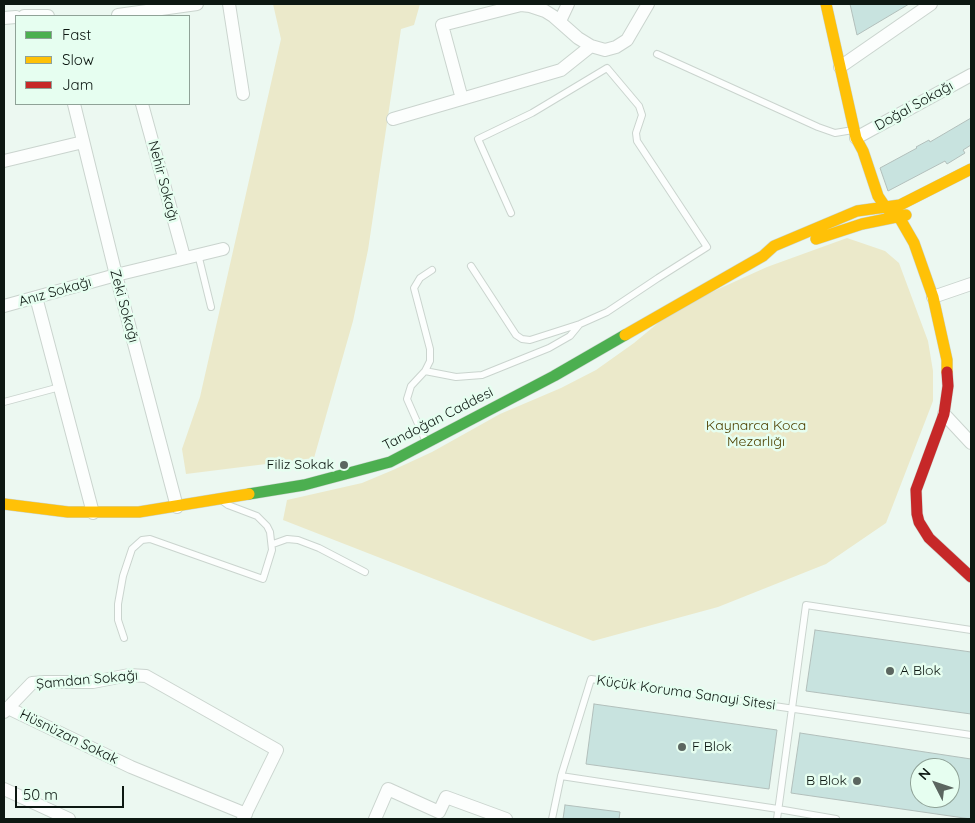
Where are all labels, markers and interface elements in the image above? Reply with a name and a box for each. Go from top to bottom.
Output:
legend [15,15,190,105]
text: Fast [62,25,91,44]
text: Slow [62,50,94,69]
text: Jam [62,75,93,94]
street label: Doğal Sokağı [872,78,956,134]
street label: Nehir Sokağı [144,139,182,223]
street label: Zeki Sokağı [106,268,142,344]
street label: Anız Sokağı [17,274,93,310]
street label: Tandoğan Caddesi [380,384,496,454]
park label: Kaynarca Koca Mezarlığı [706,418,806,451]
place label: Filiz Sokak [267,457,334,473]
marker: Filiz Sokak [338,459,350,471]
place label: A Blok [900,663,941,679]
marker: A Blok [884,665,896,677]
street label: Şamdan Sokağı [35,667,139,693]
street label: Küçük Koruma Sanayi Sitesi [595,672,777,714]
street label: Hüsnüzan Sokak [17,706,121,768]
place label: F Blok [692,739,732,755]
marker: F Blok [676,741,688,753]
north arrow [910,758,960,808]
text: N [914,764,935,784]
place label: B Blok [806,773,847,789]
marker: B Blok [851,775,863,787]
scale bar [18,776,126,808]
text: 50 m [23,785,58,804]

